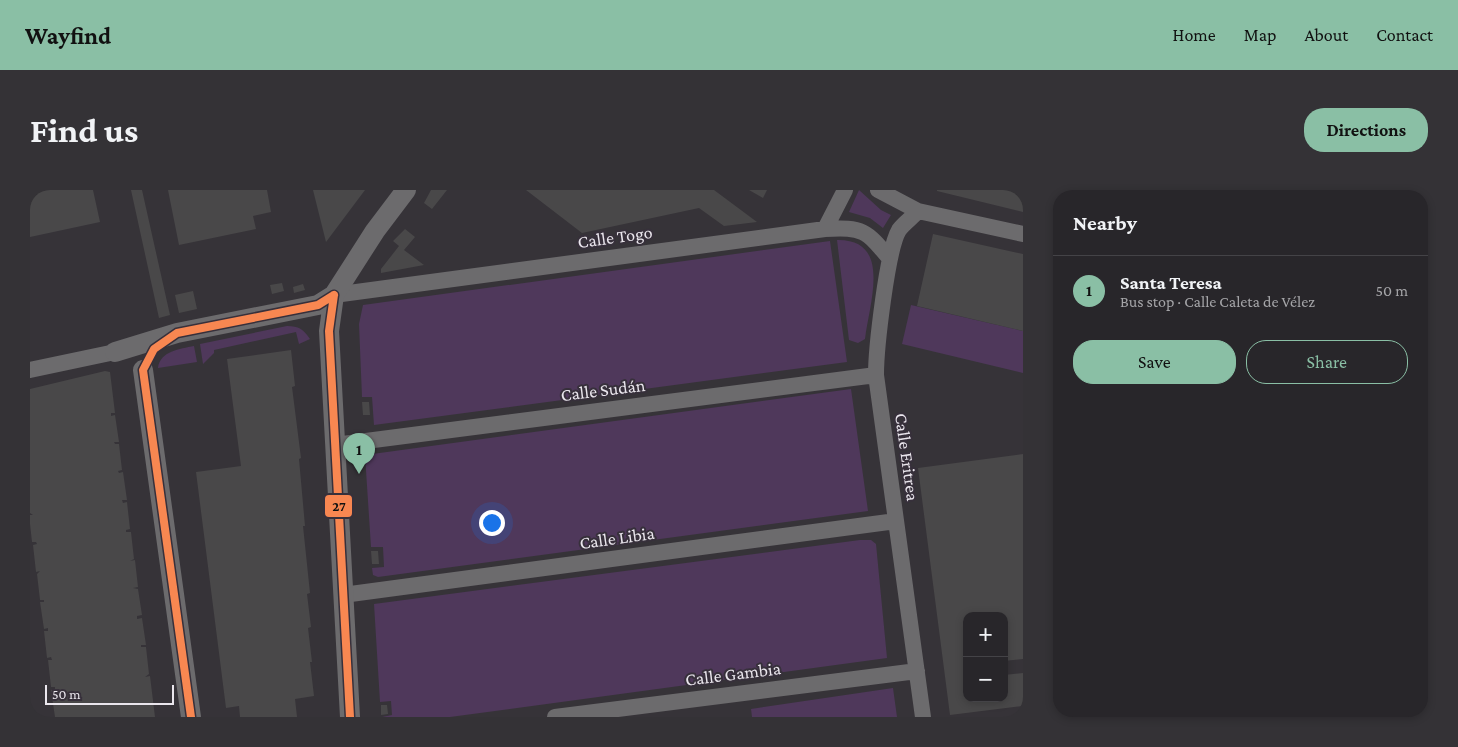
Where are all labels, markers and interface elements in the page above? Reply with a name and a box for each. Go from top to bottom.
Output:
text: Wayfind [25,22,111,49]
text: Home [1173,25,1216,45]
text: Map [1244,25,1276,45]
text: About [1304,25,1348,45]
text: Contact [1376,25,1433,45]
button: Directions [1304,108,1428,152]
text: Find us [30,111,138,150]
text: Nearby [1073,211,1137,235]
street label: Calle Togo [576,222,654,252]
text: Santa Teresa [1120,272,1222,293]
text: 1 [1086,282,1092,299]
text: 50 m [1376,282,1408,299]
text: Bus stop · Calle Caleta de Vélez [1120,293,1315,310]
button: Save [1073,340,1236,384]
button: Share [1246,340,1408,384]
street label: Calle Sudán [560,375,647,405]
street label: Calle Eritrea [891,412,923,502]
pin: 1 [343,433,375,474]
line badge: 27 [324,494,353,518]
text: 27 [332,498,346,514]
your location [479,510,505,536]
street label: Calle Libia [578,523,656,553]
map controls [963,612,1008,702]
button: + [963,612,1008,657]
button: − [963,657,1008,702]
street label: Calle Gambia [684,658,782,690]
scale bar [45,682,174,705]
text: 50 m [52,686,80,702]

